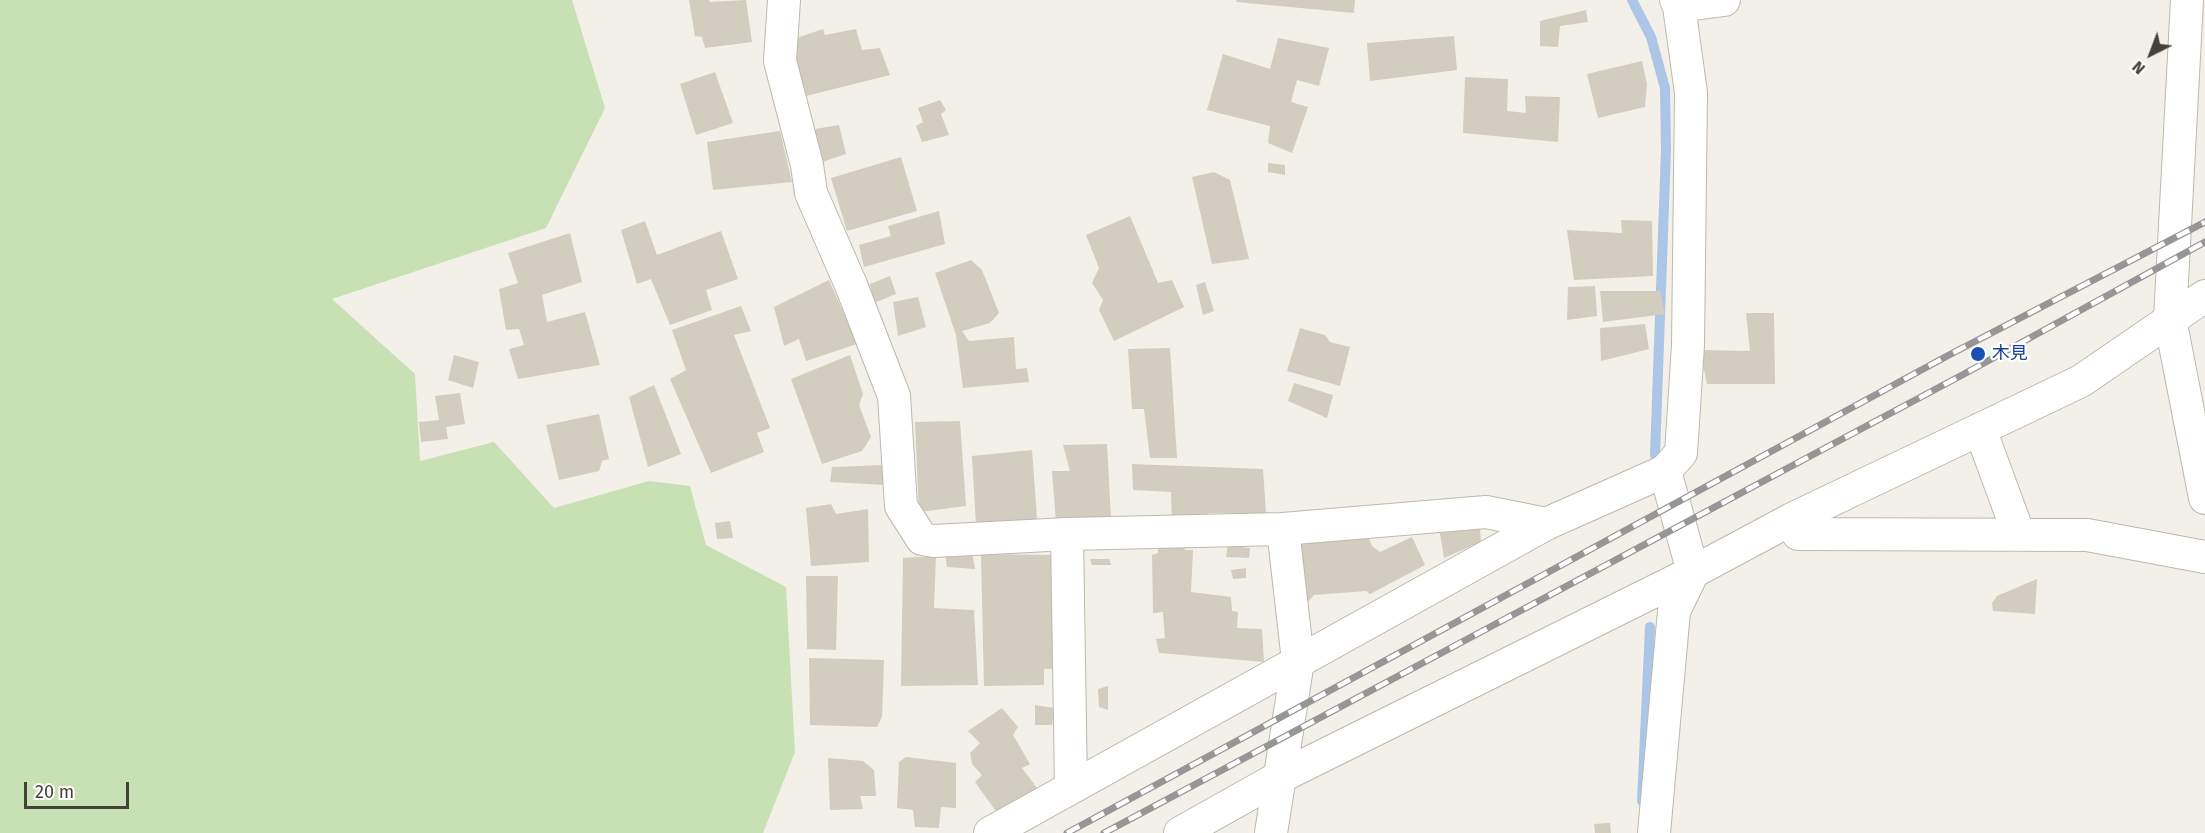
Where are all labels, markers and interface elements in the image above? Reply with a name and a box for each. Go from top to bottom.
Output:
north arrow [2121,24,2181,84]
text: N [2128,57,2149,78]
place label: 木見 [1992,343,2028,365]
marker: 木見 [1969,345,1987,363]
scale bar [27,770,132,808]
text: 20 m [35,781,74,803]

